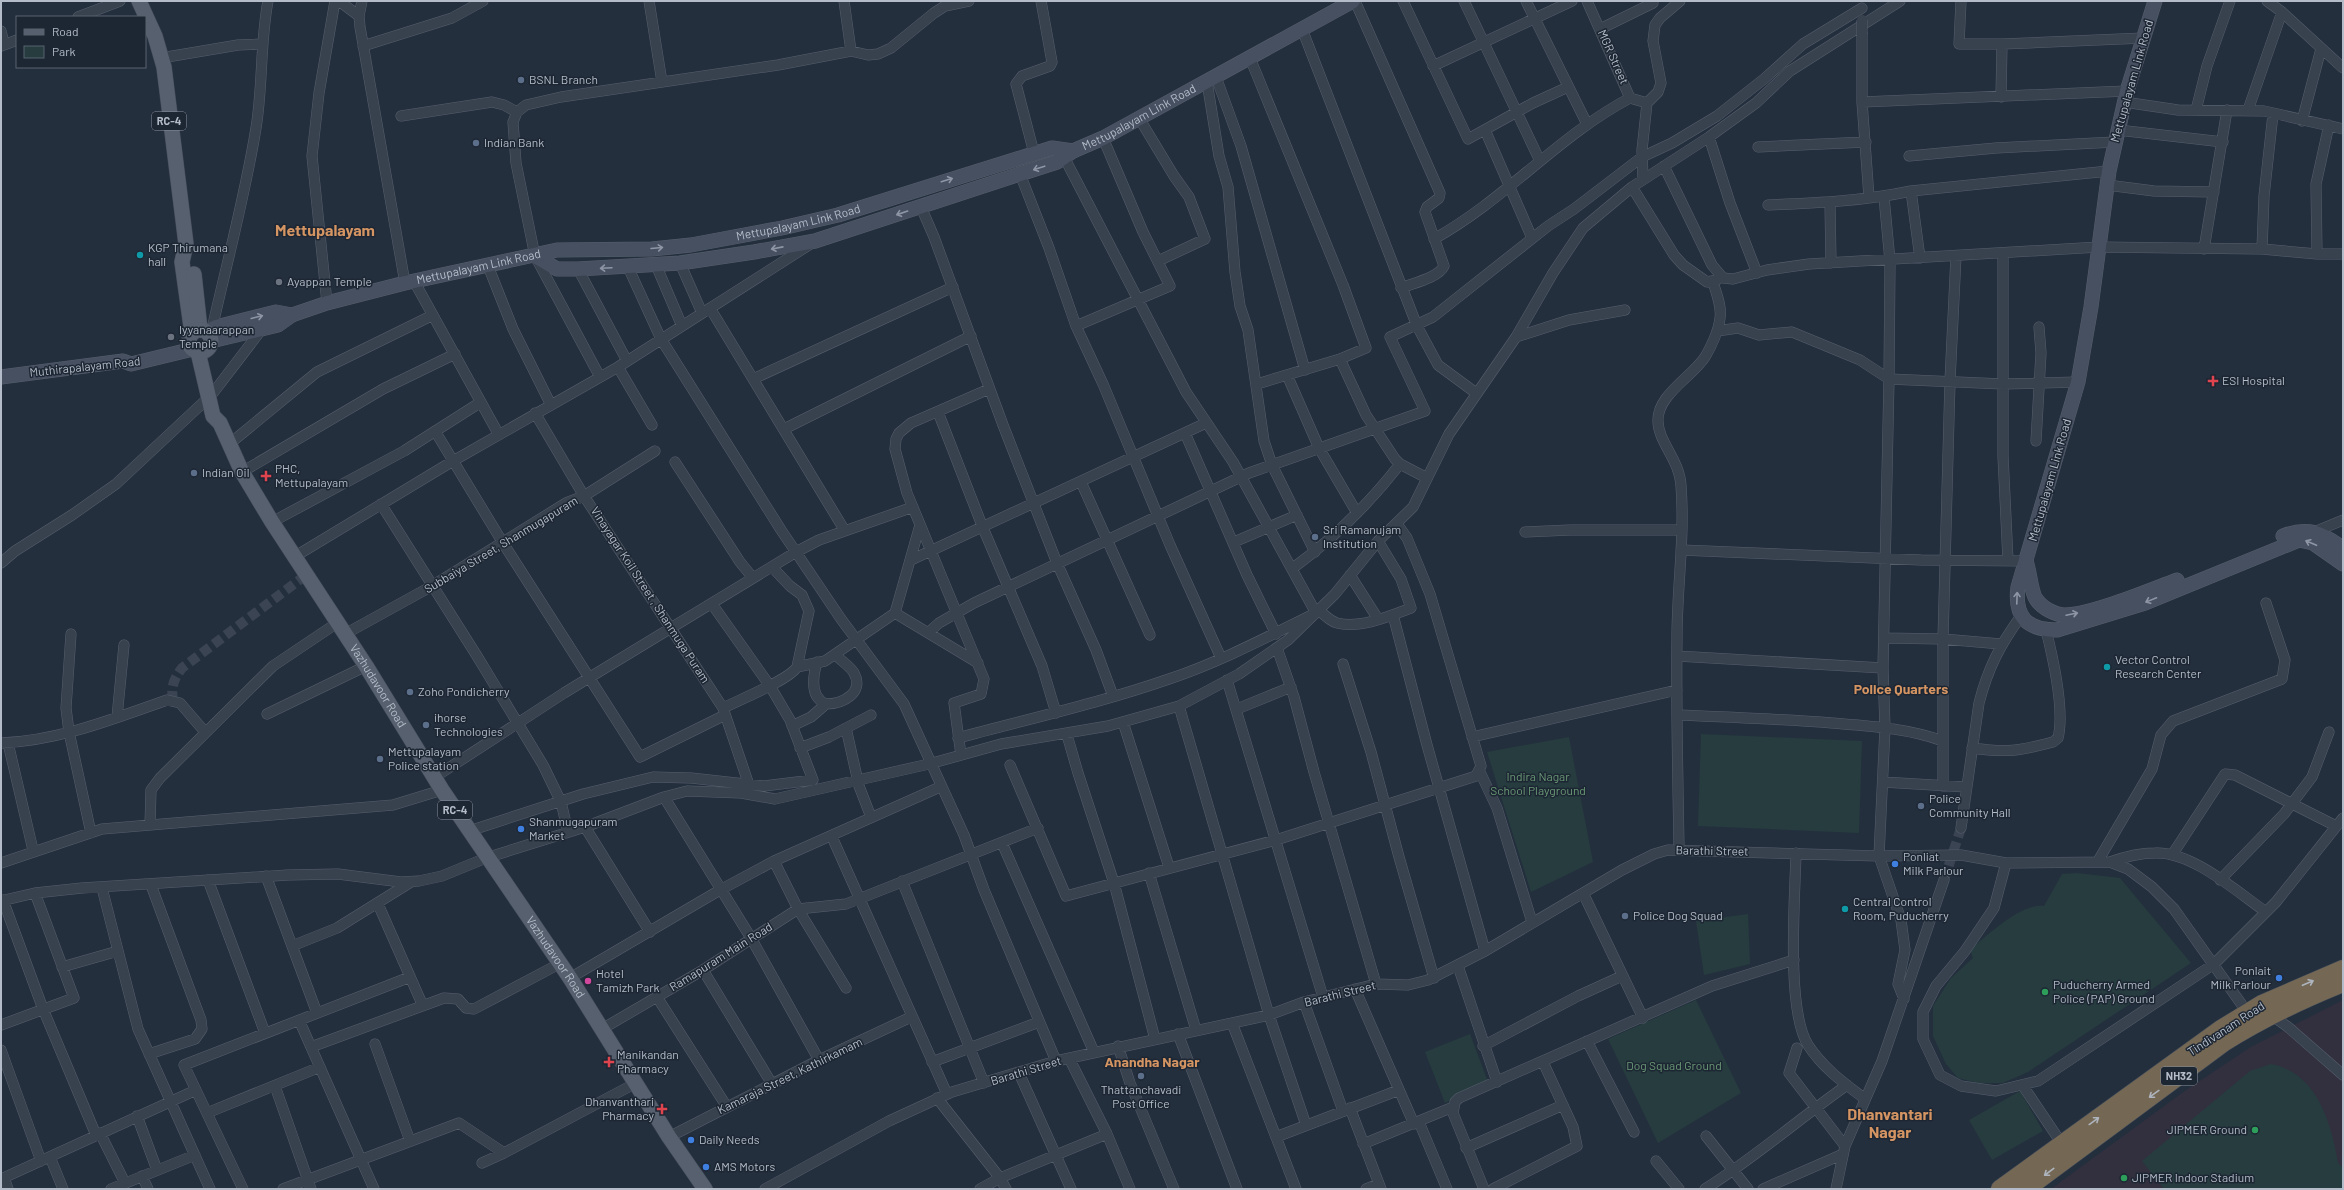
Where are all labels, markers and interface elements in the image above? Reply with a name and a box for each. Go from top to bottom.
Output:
legend [16,16,146,68]
street label: Mettupalayam Link Road [2107,18,2155,144]
text: Road [52,24,79,38]
street label: MGR Street [1596,27,1632,86]
text: Park [52,44,76,58]
place label: BSNL Branch [529,72,598,86]
marker: BSNL Branch [516,75,526,85]
street label: Mettupalayam Link Road [1080,81,1198,152]
road number: RC-4 [152,112,186,130]
place label: Indian Bank [484,135,544,149]
marker: Indian Bank [471,138,481,148]
one-way arrow [1032,165,1045,172]
one-way arrow [940,176,953,183]
street label: Mettupalayam Link Road [735,200,862,242]
one-way arrow [896,210,908,218]
district label: Mettupalayam [275,220,375,239]
place label: KGP Thirumana hall [148,240,228,268]
one-way arrow [651,244,664,252]
one-way arrow [771,244,784,252]
street label: Mettupalayam Link Road [415,246,542,286]
marker: KGP Thirumana hall [135,250,145,260]
one-way arrow [600,265,613,272]
place label: Ayappan Temple [287,274,372,288]
marker: Ayappan Temple [274,277,284,287]
one-way arrow [250,313,263,320]
place label: Iyyanaarappan Temple [179,322,254,350]
marker: Iyyanaarappan Temple [166,332,176,342]
street label: Muthirapalayam Road [29,353,141,379]
place label: ESI Hospital [2222,373,2285,387]
marker: ESI Hospital [2207,375,2219,387]
street label: Mettupalayam Link Road [2025,417,2073,543]
place label: PHC, Mettupalayam [275,461,348,489]
place label: Indian Oil [202,465,249,479]
marker: Indian Oil [189,468,199,478]
marker: PHC, Mettupalayam [260,470,272,482]
street label: Subbaiya Street, Shanmugapuram [421,493,580,596]
street label: Vinayagar Koil Street , Shanmuga Puram [588,504,713,685]
place label: Sri Ramanujam Institution [1323,522,1401,550]
marker: Sri Ramanujam Institution [1310,532,1320,542]
one-way arrow [2305,539,2317,546]
one-way arrow [2013,592,2021,605]
one-way arrow [2146,597,2158,605]
one-way arrow [2065,609,2078,617]
street label: Vazhudavoor Road [348,641,410,730]
place label: Vector Control Research Center [2115,652,2202,680]
marker: Vector Control Research Center [2102,662,2112,672]
district label: Police Quarters [1854,680,1948,697]
place label: Zoho Pondicherry [418,684,510,698]
marker: Zoho Pondicherry [405,687,415,697]
place label: ihorse Technologies [434,710,503,738]
marker: ihorse Technologies [421,720,431,730]
place label: Mettupalayam Police station [388,744,461,772]
marker: Mettupalayam Police station [375,754,385,764]
park label: Indira Nagar School Playground [1490,769,1586,797]
place label: Police Community Hall [1929,791,2010,819]
road number: RC-4 [438,801,472,819]
marker: Police Community Hall [1916,801,1926,811]
place label: Shanmugapuram Market [529,814,618,842]
marker: Shanmugapuram Market [516,824,526,834]
street label: Barathi Street [1675,842,1749,858]
place label: Ponliat Milk Parlour [1903,849,1964,877]
marker: Ponliat Milk Parlour [1890,859,1900,869]
place label: Central Control Room, Puducherry [1853,894,1949,922]
marker: Central Control Room, Puducherry [1840,904,1850,914]
place label: Police Dog Squad [1633,908,1723,922]
marker: Police Dog Squad [1620,911,1630,921]
street label: Vazhudavoor Road [524,913,589,1000]
street label: Ramapuram Main Road [666,919,774,994]
place label: Ponlait Milk Parlour [2211,963,2272,991]
place label: Hotel Tamizh Park [596,966,660,994]
marker: Ponlait Milk Parlour [2274,973,2284,983]
marker: Hotel Tamizh Park [583,976,593,986]
street label: Barathi Street [1303,977,1377,1009]
place label: Puducherry Armed Police (PAP) Ground [2053,977,2155,1005]
one-way arrow [2302,979,2314,987]
marker: Puducherry Armed Police (PAP) Ground [2040,987,2050,997]
street label: Tindivanam Road [2184,998,2267,1058]
street label: Kamaraja Street, Kathirkamam [715,1034,864,1116]
place label: Manikandan Pharmacy [617,1047,679,1075]
street label: Barathi Street [989,1053,1063,1087]
district label: Anandha Nagar [1104,1053,1200,1070]
marker: Manikandan Pharmacy [604,1057,614,1067]
park label: Dog Squad Ground [1626,1058,1722,1072]
road number: NH32 [2161,1067,2197,1085]
marker: Thattanchavadi Post Office [1136,1071,1146,1081]
place label: Thattanchavadi Post Office [1101,1082,1181,1110]
one-way arrow [2148,1090,2159,1098]
place label: Dhanvanthari Pharmacy [585,1094,654,1122]
marker: Dhanvanthari Pharmacy [657,1104,667,1114]
district label: Dhanvantari Nagar [1847,1104,1933,1141]
one-way arrow [2088,1117,2099,1125]
place label: JIPMER Ground [2167,1122,2247,1136]
marker: JIPMER Ground [2250,1125,2260,1135]
place label: Daily Needs [699,1132,760,1146]
marker: Daily Needs [686,1135,696,1145]
place label: AMS Motors [714,1159,775,1173]
marker: AMS Motors [701,1162,711,1172]
one-way arrow [2044,1167,2055,1176]
place label: JIPMER Indoor Stadium [2132,1170,2254,1184]
marker: JIPMER Indoor Stadium [2119,1173,2129,1183]

